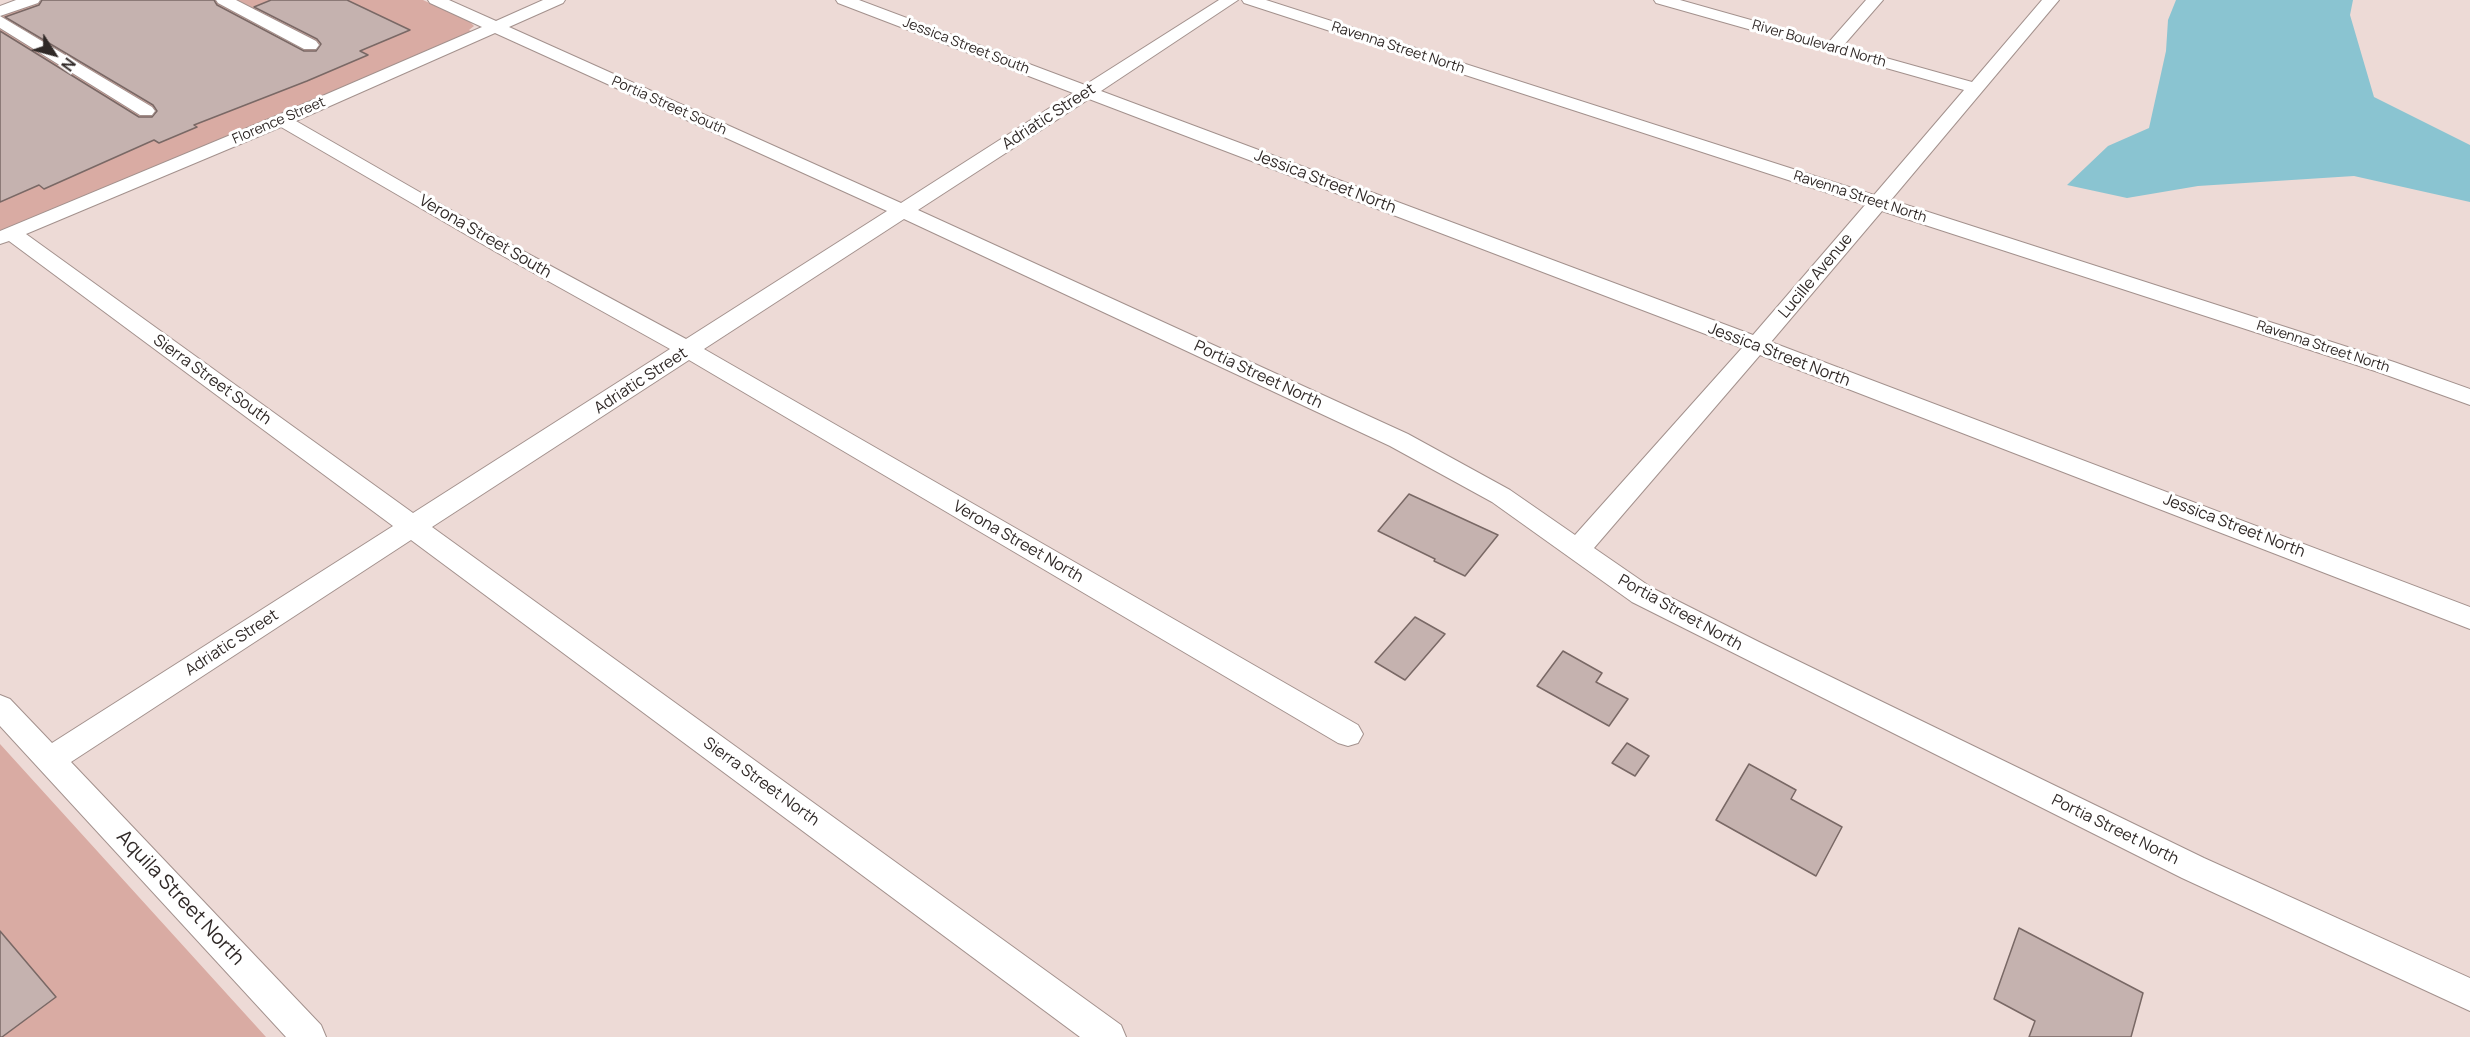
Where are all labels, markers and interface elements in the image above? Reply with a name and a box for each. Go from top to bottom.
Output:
street label: Jessica Street South [900,14,1032,78]
street label: River Boulevard North [1750,17,1888,71]
street label: Ravenna Street North [1329,19,1467,77]
north arrow [24,24,84,84]
text: N [56,53,81,76]
street label: Portia Street South [609,73,729,139]
street label: Adriatic Street [999,80,1099,154]
street label: Florence Street [230,94,328,148]
street label: Jessica Street North [1251,146,1399,218]
street label: Ravenna Street North [1791,168,1929,226]
street label: Verona Street South [415,191,555,283]
street label: Lucille Avenue [1775,230,1857,322]
street label: Ravenna Street North [2254,318,2392,376]
street label: Jessica Street North [1705,319,1853,391]
street label: Sierra Street South [149,331,275,429]
street label: Portia Street North [1191,337,1325,413]
street label: Adriatic Street [591,344,691,418]
street label: Jessica Street North [2160,490,2308,562]
street label: Verona Street North [950,497,1086,587]
street label: Portia Street North [1614,571,1746,655]
street label: Adriatic Street [182,606,282,680]
street label: Sierra Street North [699,734,823,830]
street label: Portia Street North [2048,791,2182,869]
street label: Aquila Street North [111,825,249,971]

